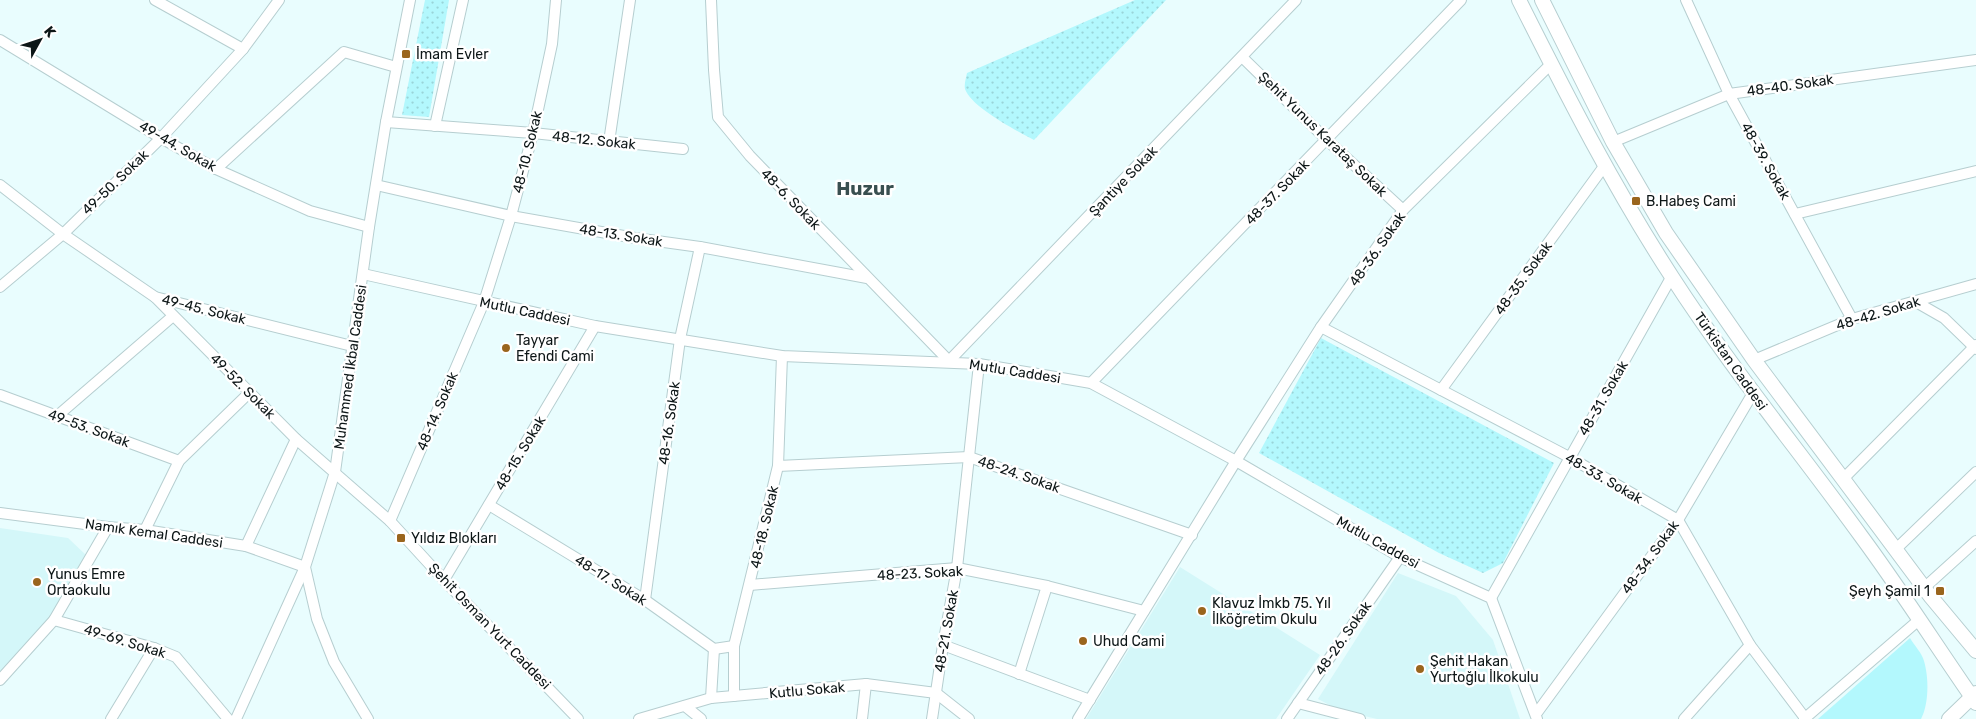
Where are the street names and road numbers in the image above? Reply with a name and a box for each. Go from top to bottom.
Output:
street label: Şehit Yunus Karataş Sokak [1255,68,1391,201]
street label: 48-40. Sokak [1746,71,1835,100]
street label: 48-10. Sokak [509,108,546,195]
street label: 49-44. Sokak [136,117,220,176]
street label: 48-39. Sokak [1737,120,1794,203]
street label: 48-12. Sokak [551,128,637,153]
street label: Şantiye Sokak [1086,142,1162,220]
street label: 49-50. Sokak [78,146,153,218]
street label: 48-37. Sokak [1242,155,1313,229]
street label: 48-6. Sokak [757,165,825,234]
street label: 48-36. Sokak [1346,208,1410,290]
street label: 48-13. Sokak [578,221,664,251]
street label: 48-35. Sokak [1491,238,1556,318]
street label: Muhammed İkbal Caddesi [331,284,370,451]
street label: 49-45. Sokak [160,291,248,328]
street label: 48-42. Sokak [1834,292,1923,334]
street label: Mutlu Caddesi [478,294,572,329]
street label: Türkistan Caddesi [1690,309,1771,414]
street label: 49-52. Sokak [206,350,279,423]
street label: Mutlu Caddesi [968,356,1062,387]
street label: 48-31. Sokak [1575,357,1632,439]
street label: 48-14. Sokak [413,368,462,453]
street label: 48-16. Sokak [655,380,684,466]
street label: 49-53. Sokak [46,406,133,451]
street label: 48-15. Sokak [492,412,550,494]
street label: 48-33. Sokak [1562,449,1646,508]
street label: 48-24. Sokak [975,452,1063,497]
street label: 48-18. Sokak [747,483,782,570]
street label: Mutlu Caddesi [1333,513,1422,572]
street label: Namık Kemal Caddesi [84,515,224,552]
street label: 48-34. Sokak [1618,517,1683,597]
street label: 48-17. Sokak [572,552,651,610]
street label: Şehit Osman Yurt Caddesi [425,560,554,693]
street label: 48-23. Sokak [877,563,964,584]
street label: 48-21. Sokak [931,588,962,674]
street label: 48-26. Sokak [1312,597,1376,678]
street label: 49-69. Sokak [82,621,169,662]
street label: Kutlu Sokak [768,679,846,702]

